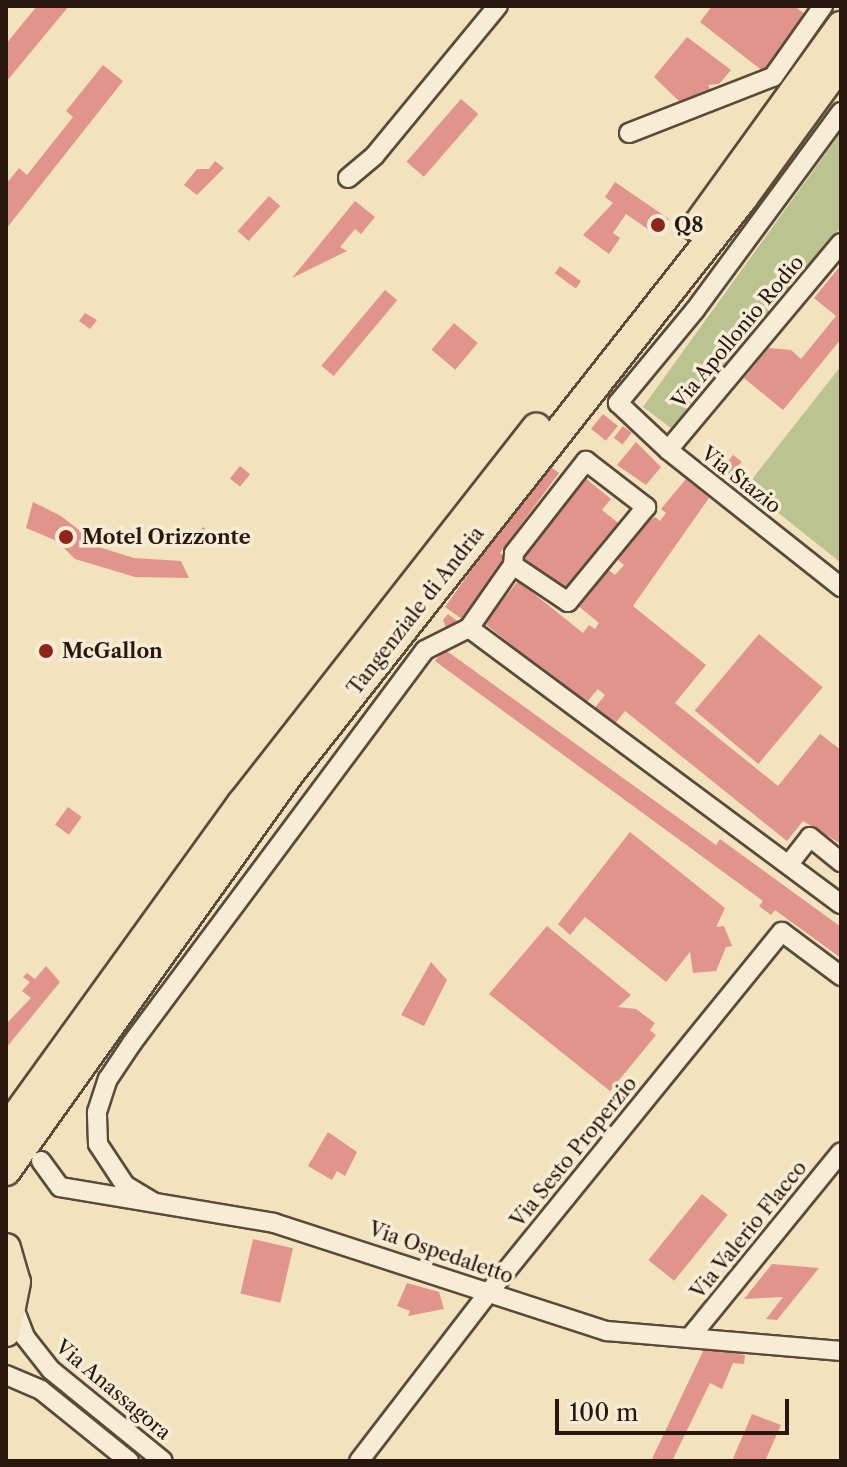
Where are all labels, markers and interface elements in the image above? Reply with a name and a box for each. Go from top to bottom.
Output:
place label: Q8 [674,213,703,237]
marker: Q8 [649,216,667,234]
street label: Via Apollonio Rodio [667,250,809,414]
street label: Via Stazio [696,441,786,519]
street label: Tangenziale di Andria [343,522,489,700]
place label: Motel Orizzonte [82,525,251,549]
marker: Motel Orizzonte [57,528,75,546]
place label: McGallon [62,639,163,663]
marker: McGallon [37,642,55,660]
street label: Via Sesto Properzio [506,1072,642,1232]
street label: Via Valerio Flacco [686,1156,812,1304]
street label: Via Ospedaletto [365,1217,517,1289]
street label: Via Anassagora [50,1335,176,1445]
scale bar [559,1383,793,1433]
text: 100 m [569,1398,638,1427]

